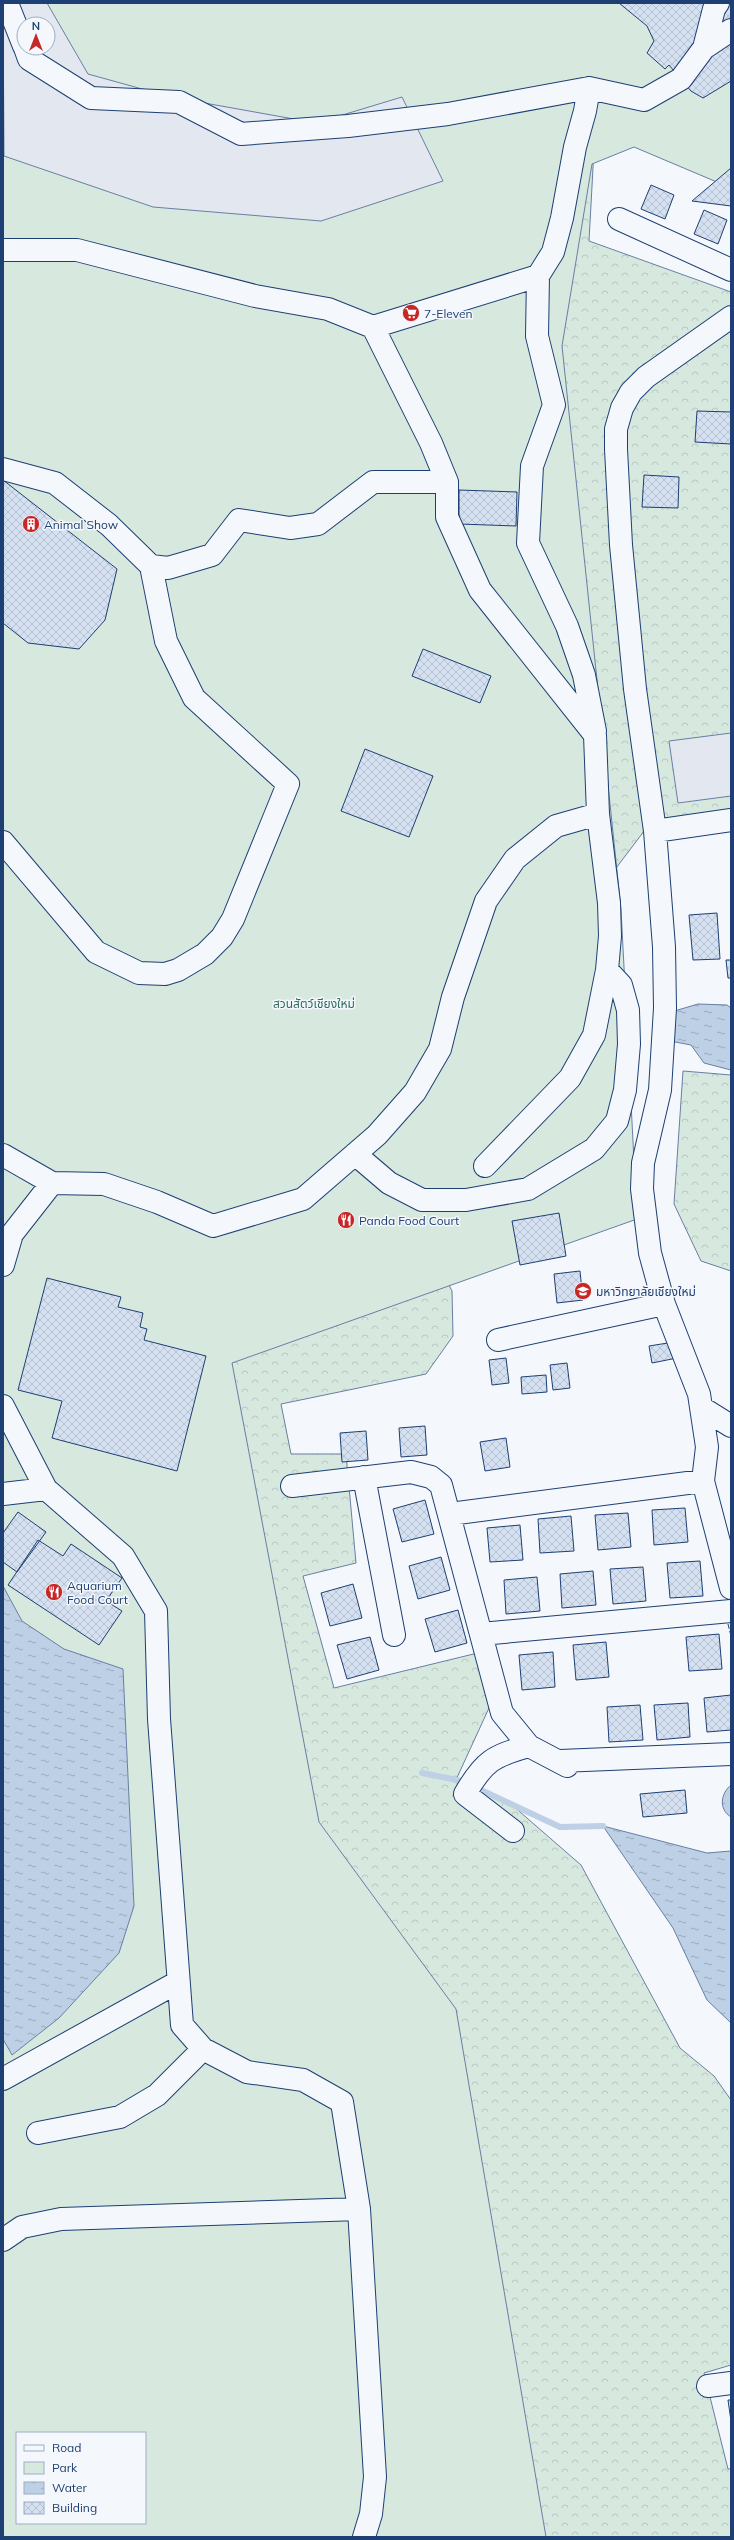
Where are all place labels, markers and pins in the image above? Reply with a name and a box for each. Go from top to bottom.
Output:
supermarket icon: 7-Eleven [401,303,421,323]
place label: 7-Eleven [424,306,473,321]
building icon: Animal Show [21,514,41,534]
place label: Animal Show [44,517,119,532]
restaurant icon: Panda Food Court [336,1210,356,1230]
place label: Panda Food Court [359,1213,459,1228]
school or university icon: มหาวิทยาลัยเชียงใหม่ [573,1281,593,1301]
place label: มหาวิทยาลัยเชียงใหม่ [596,1284,696,1299]
place label: Aquarium Food Court [67,1578,128,1607]
restaurant icon: Aquarium Food Court [44,1582,64,1602]

